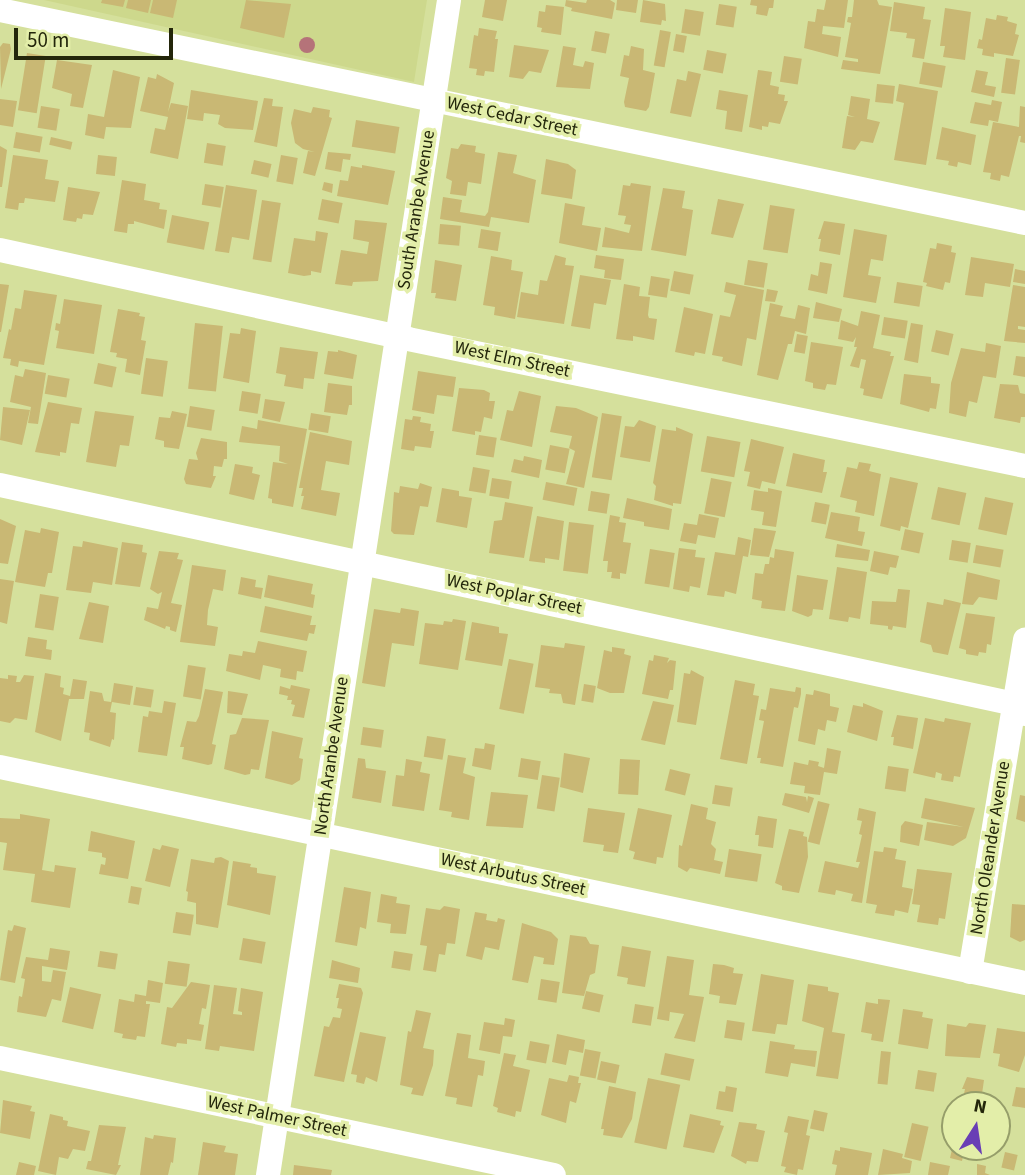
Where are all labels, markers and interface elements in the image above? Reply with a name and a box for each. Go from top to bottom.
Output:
scale bar [18,14,177,58]
text: 50 m [27,25,69,55]
street label: West Cedar Street [445,93,579,141]
street label: South Aranbe Avenue [394,129,440,291]
street label: West Elm Street [452,337,572,383]
street label: West Poplar Street [444,570,584,620]
street label: North Aranbe Avenue [310,675,354,837]
street label: North Oleander Avenue [967,760,1015,936]
street label: West Arbutus Street [438,849,588,901]
north arrow [941,1091,1011,1161]
street label: West Palmer Street [205,1092,349,1142]
text: N [971,1092,989,1121]

